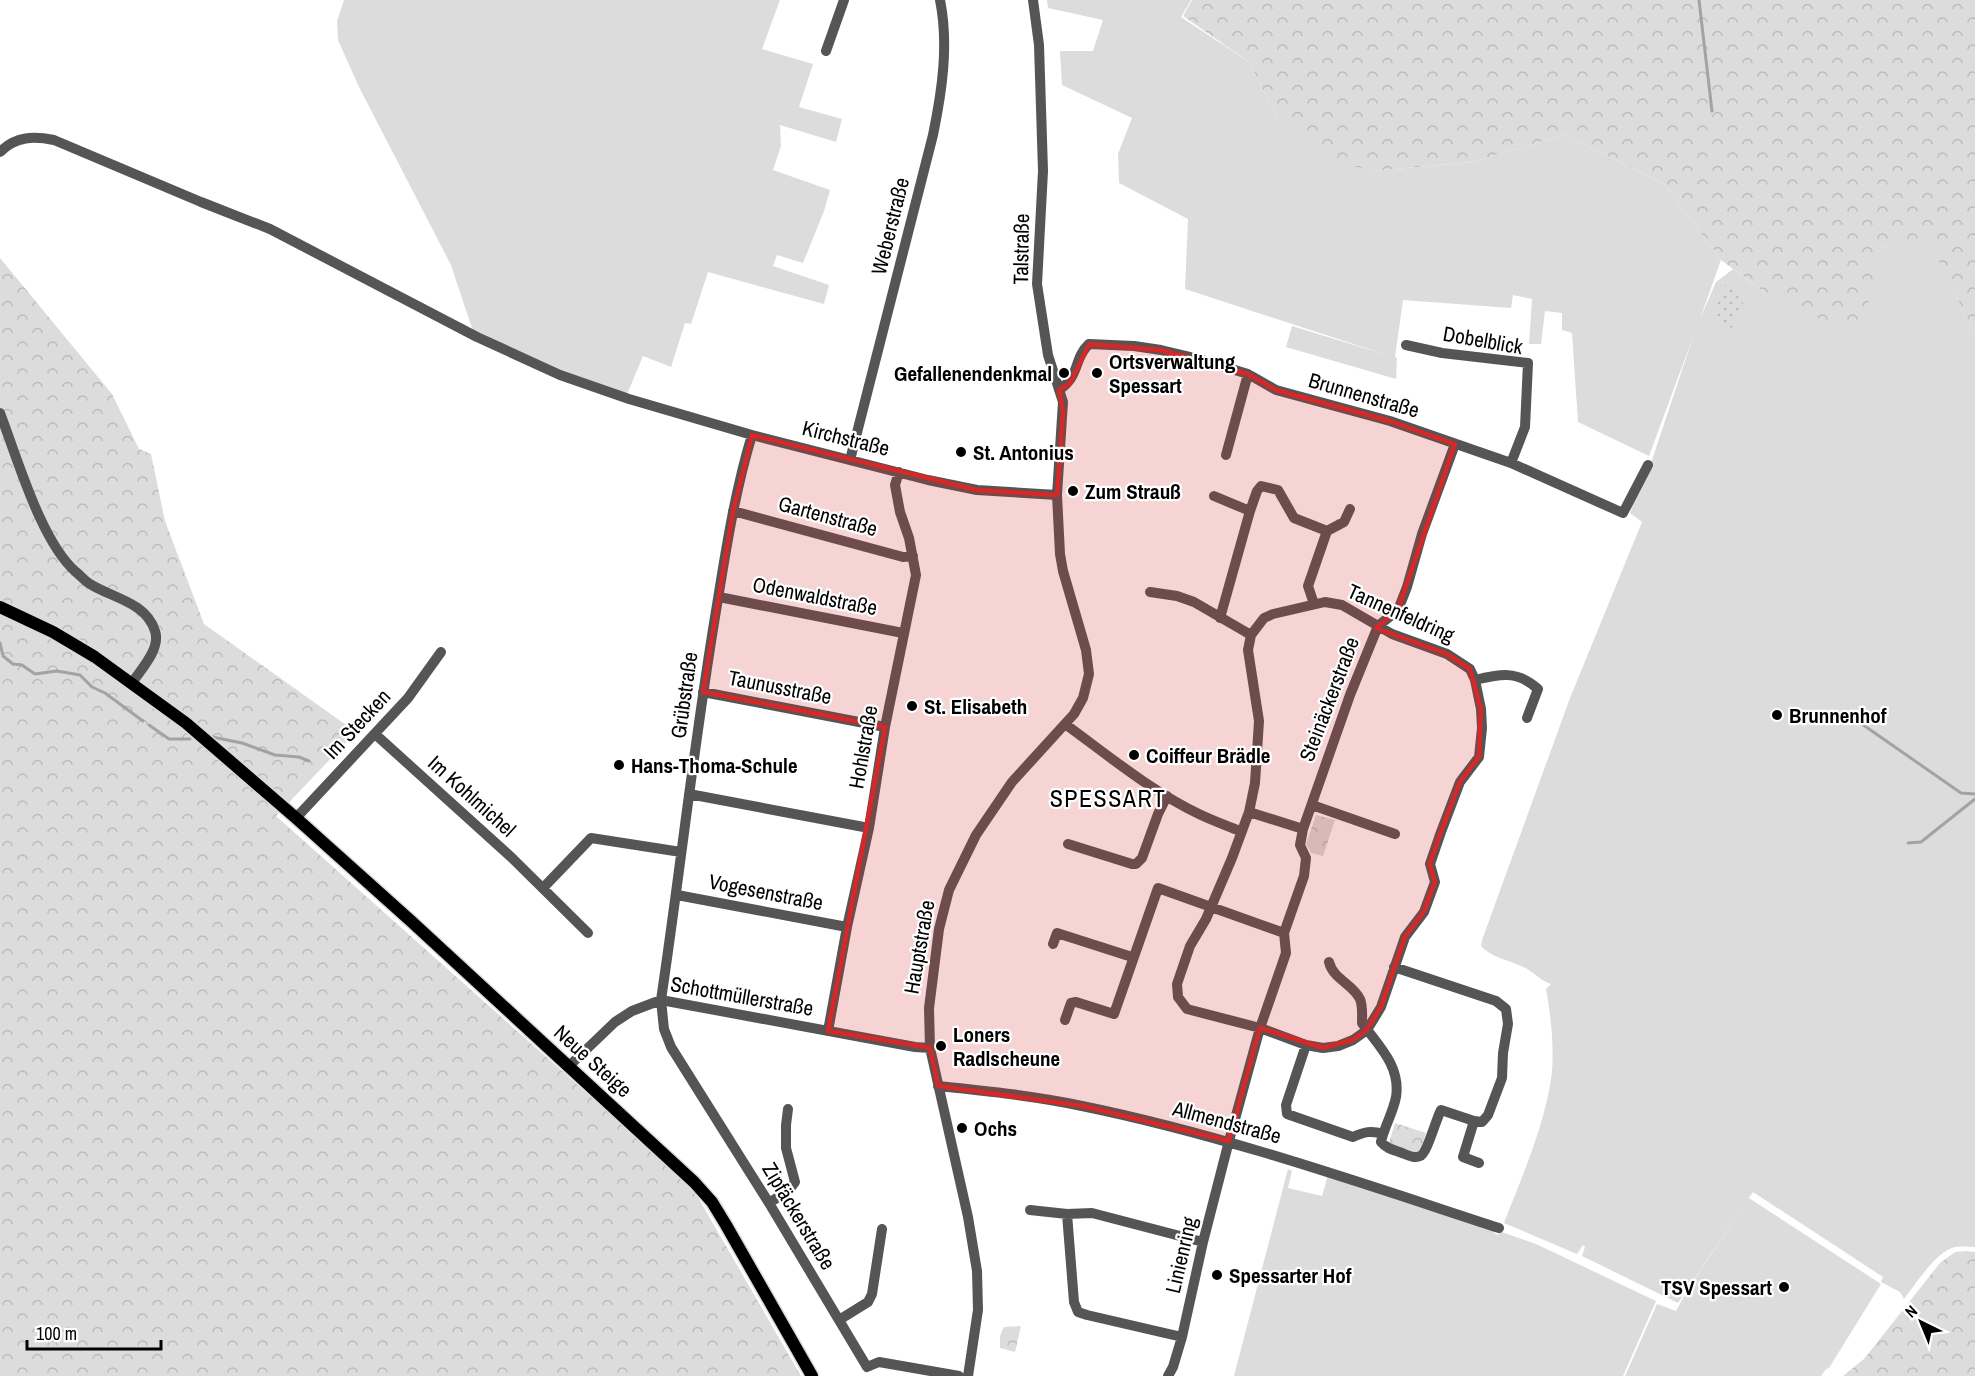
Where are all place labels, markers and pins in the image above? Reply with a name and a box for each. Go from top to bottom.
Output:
place label: Ortsverwaltung Spessart [1109,347,1236,400]
place label: Gefallenendenkmal [894,359,1052,388]
marker: Gefallenendenkmal [1057,366,1071,380]
marker: Ortsverwaltung Spessart [1090,366,1104,380]
place label: St. Antonius [973,438,1074,467]
marker: St. Antonius [954,445,968,459]
place label: Zum Strauß [1085,477,1181,506]
marker: Zum Strauß [1066,484,1080,498]
place label: St. Elisabeth [924,692,1027,721]
marker: St. Elisabeth [905,699,919,713]
place label: Brunnenhof [1789,701,1887,730]
marker: Brunnenhof [1770,708,1784,722]
place label: Coiffeur Brädle [1146,741,1270,770]
marker: Coiffeur Brädle [1127,748,1141,762]
place label: Hans-Thoma-Schule [631,751,798,780]
marker: Hans-Thoma-Schule [612,758,626,772]
place label: Loners Radlscheune [953,1020,1060,1073]
marker: Loners Radlscheune [934,1039,948,1053]
place label: Ochs [974,1114,1017,1143]
marker: Ochs [955,1121,969,1135]
place label: Spessarter Hof [1229,1261,1352,1290]
marker: Spessarter Hof [1210,1268,1224,1282]
place label: TSV Spessart [1661,1273,1772,1302]
marker: TSV Spessart [1777,1280,1791,1294]

